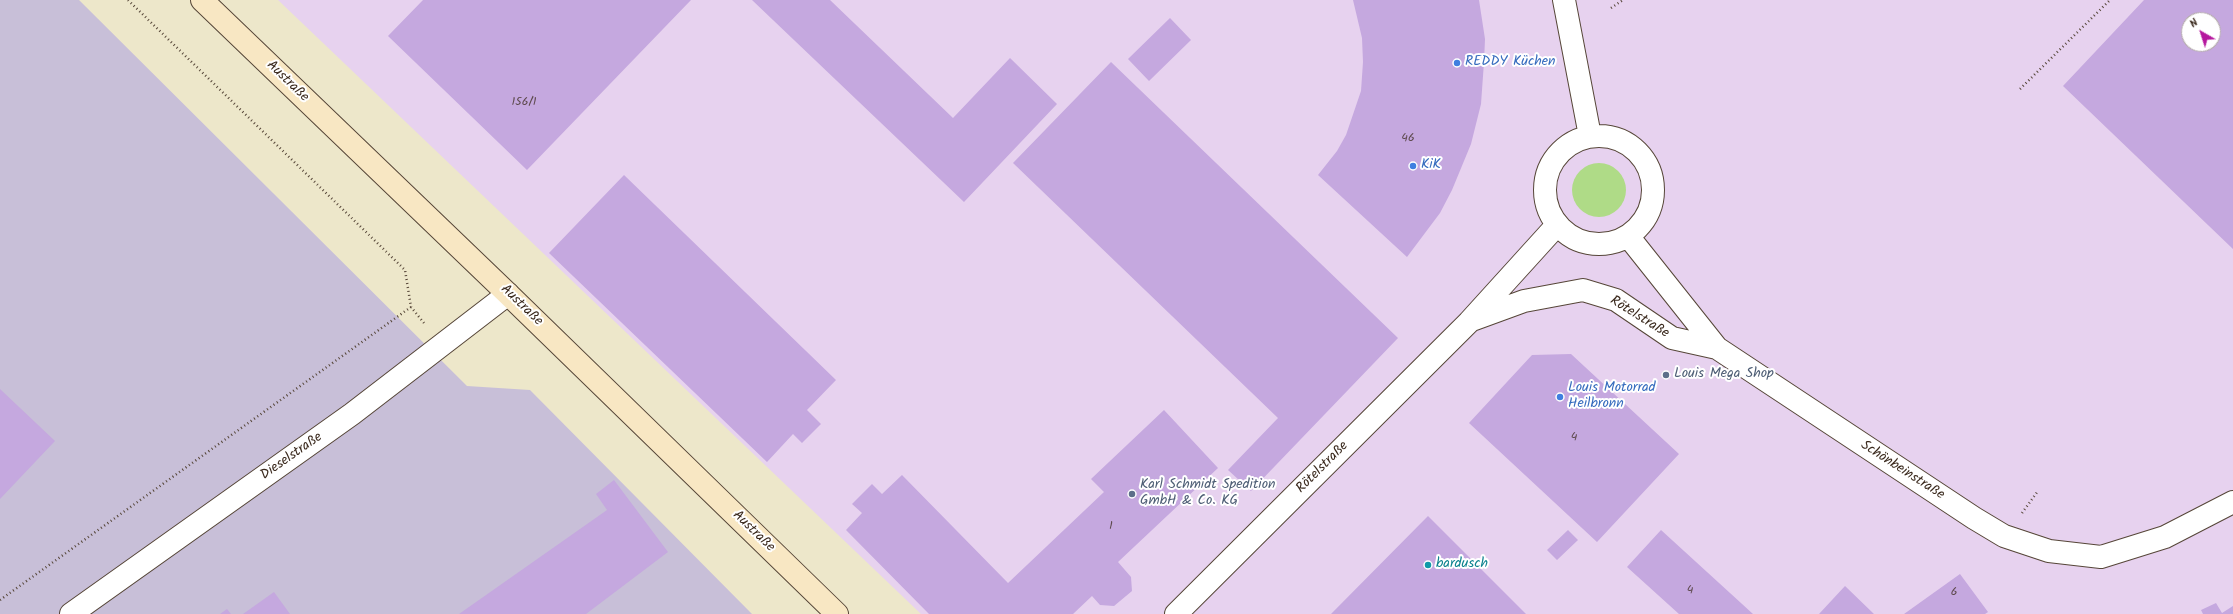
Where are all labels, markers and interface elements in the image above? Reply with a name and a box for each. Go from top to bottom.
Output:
north arrow [2181,12,2221,52]
text: N [2186,14,2202,33]
place label: REDDY Küchen [1465,55,1556,71]
street label: Austraße [262,58,312,106]
marker: REDDY Küchen [1452,58,1462,68]
house number: 156/1 [512,96,536,110]
house number: 46 [1401,132,1415,146]
place label: KiK [1421,158,1441,174]
marker: KiK [1408,161,1418,171]
street label: Austraße [496,282,546,330]
street label: Rötelstraße [1606,293,1672,343]
place label: Louis Mega Shop [1674,367,1774,383]
marker: Louis Mega Shop [1661,370,1671,380]
place label: Louis Motorrad Heilbronn [1568,381,1656,414]
marker: Louis Motorrad Heilbronn [1555,392,1565,402]
street label: Dieselstraße [258,430,326,484]
house number: 4 [1571,431,1577,445]
street label: Rötelstraße [1293,438,1353,498]
street label: Schönbeinstraße [1857,438,1947,504]
place label: Karl Schmidt Spedition GmbH & Co. KG [1140,478,1275,510]
marker: Karl Schmidt Spedition GmbH & Co. KG [1127,489,1137,499]
street label: Austraße [728,508,778,556]
house number: 1 [1109,520,1113,534]
place label: bardusch [1436,557,1488,573]
marker: bardusch [1423,560,1433,570]
house number: 4 [1687,584,1693,598]
house number: 6 [1951,586,1957,600]

